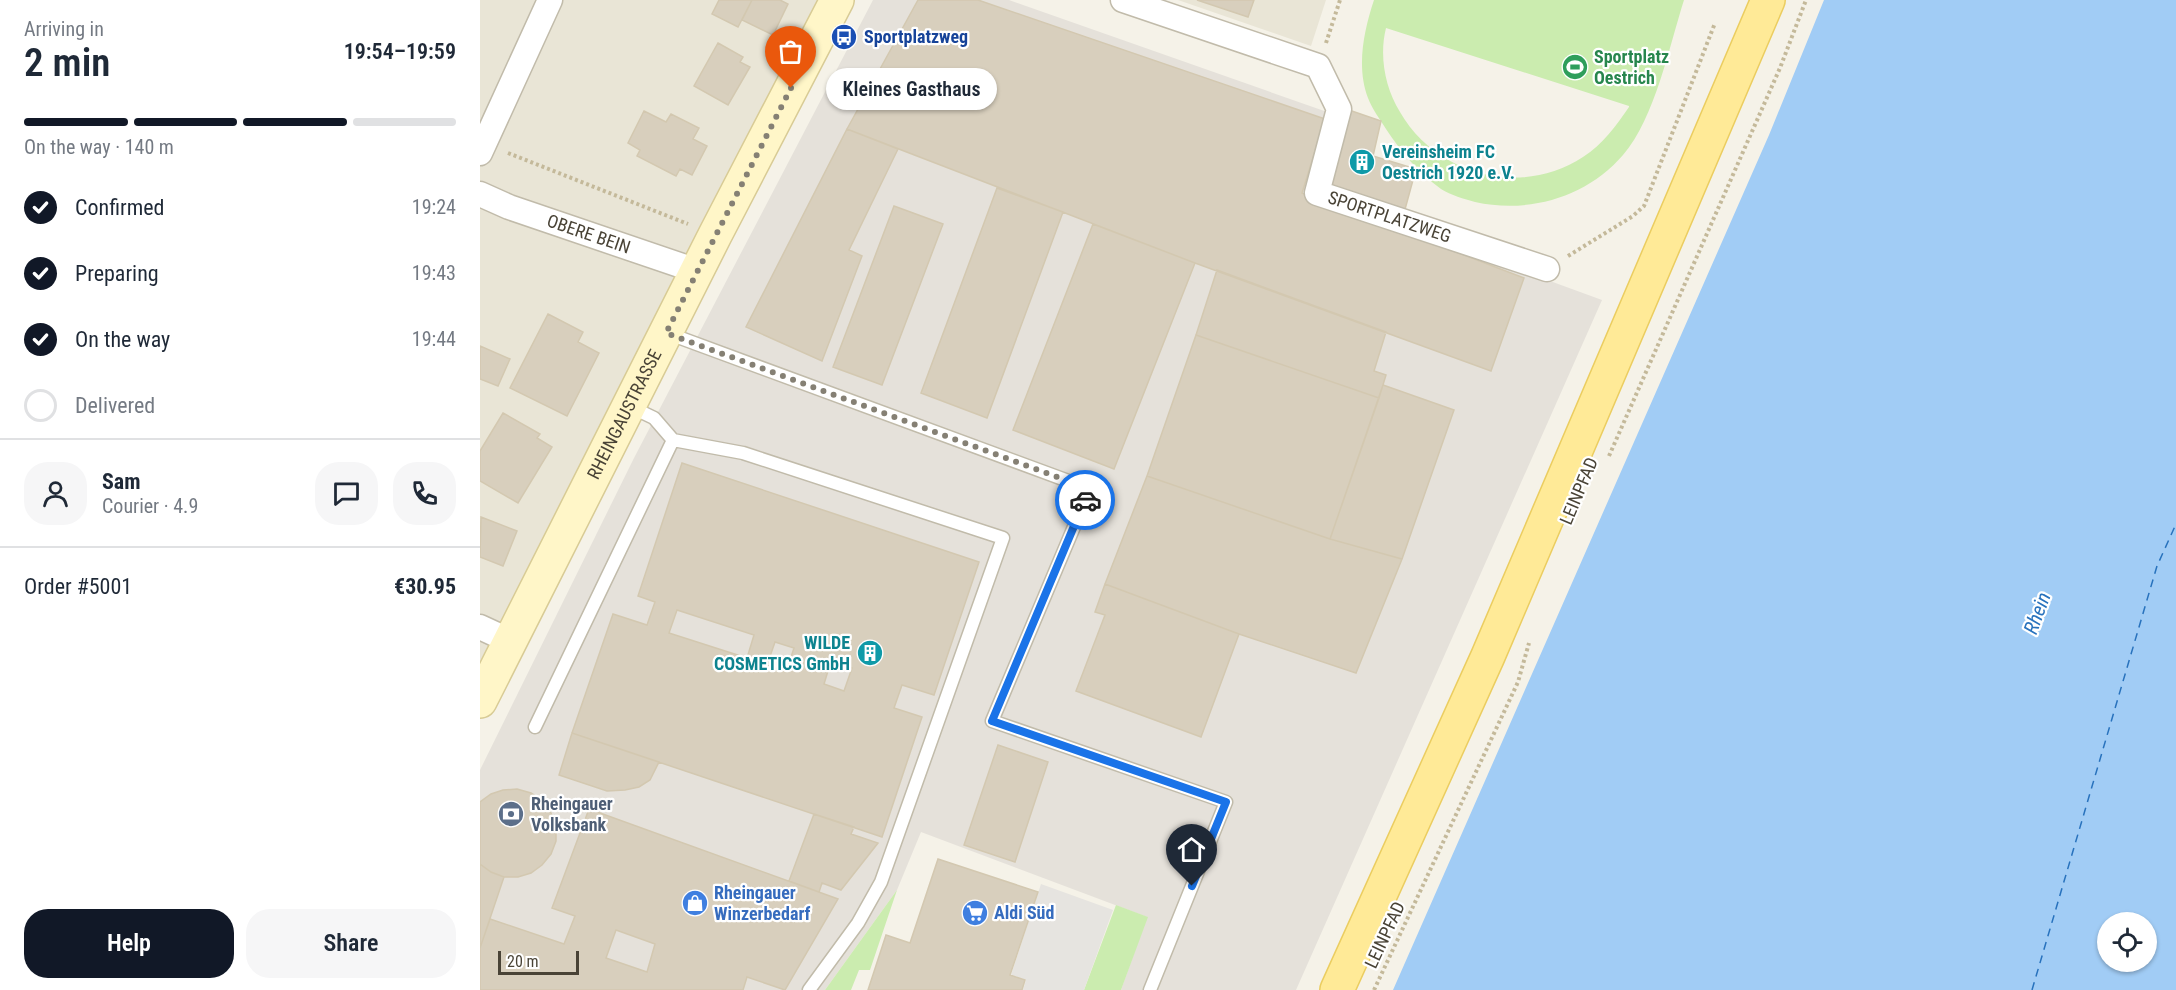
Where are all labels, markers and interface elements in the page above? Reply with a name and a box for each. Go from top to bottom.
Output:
text: Arriving in [24,17,104,41]
bus stop icon: Sportplatzweg [829,22,859,52]
pin [765,26,816,88]
place label: Sportplatzweg [864,26,968,47]
icon: bag [774,35,807,68]
text: 19:54–19:59 [344,39,456,64]
text: 2 min [24,40,110,86]
place label: Sportplatz Oestrich [1594,46,1669,88]
sports icon: Sportplatz Oestrich [1560,52,1590,82]
callout: Kleines Gasthaus [827,67,998,109]
text: Kleines Gasthaus [843,77,980,101]
text: On the way · 140 m [24,135,174,159]
place label: Vereinsheim FC Oestrich 1920 e.V. [1382,141,1515,183]
building icon: Vereinsheim FC Oestrich 1920 e.V. [1347,147,1377,177]
street label: SPORTPLATZWEG [1325,186,1454,247]
icon: check [24,191,57,224]
text: Confirmed [75,195,164,220]
text: 19:24 [412,195,456,219]
street label: OBERE BEIN [544,210,633,258]
icon: check [24,257,57,290]
text: Preparing [75,261,159,286]
text: 19:43 [412,261,456,285]
icon: check [24,323,57,356]
text: On the way [75,327,170,352]
text: 19:44 [412,327,456,351]
street label: RHEINGAUSTRASSE [583,346,666,483]
text: Delivered [75,393,155,418]
street label: LEINPFAD [1555,454,1602,528]
button: person [24,462,87,525]
button: chat [315,462,378,525]
button: phone [393,462,456,525]
text: Sam [102,469,141,494]
courier [1055,470,1115,530]
icon: car [1069,484,1102,517]
text: Courier · 4.9 [102,494,198,518]
text: Order #5001 [24,574,132,599]
text: €30.95 [394,574,456,599]
water label: Rhein [2018,589,2056,637]
place label: WILDE COSMETICS GmbH [714,632,850,674]
building icon: WILDE COSMETICS GmbH [855,638,885,668]
place label: Rheingauer Volksbank [531,793,613,835]
bank icon: Rheingauer Volksbank [496,799,526,829]
pin [1166,824,1217,886]
icon: home [1175,833,1208,866]
place label: Rheingauer Winzerbedarf [714,882,811,924]
shop icon: Rheingauer Winzerbedarf [680,888,710,918]
supermarket icon: Aldi Süd [960,898,990,928]
street label: LEINPFAD [1360,898,1409,971]
place label: Aldi Süd [994,902,1054,923]
button: Help [24,909,234,978]
button: Share [246,909,456,978]
map controls [2097,912,2157,972]
button: locate [2097,912,2157,972]
scale bar [498,948,579,976]
text: 20 m [507,952,539,971]

